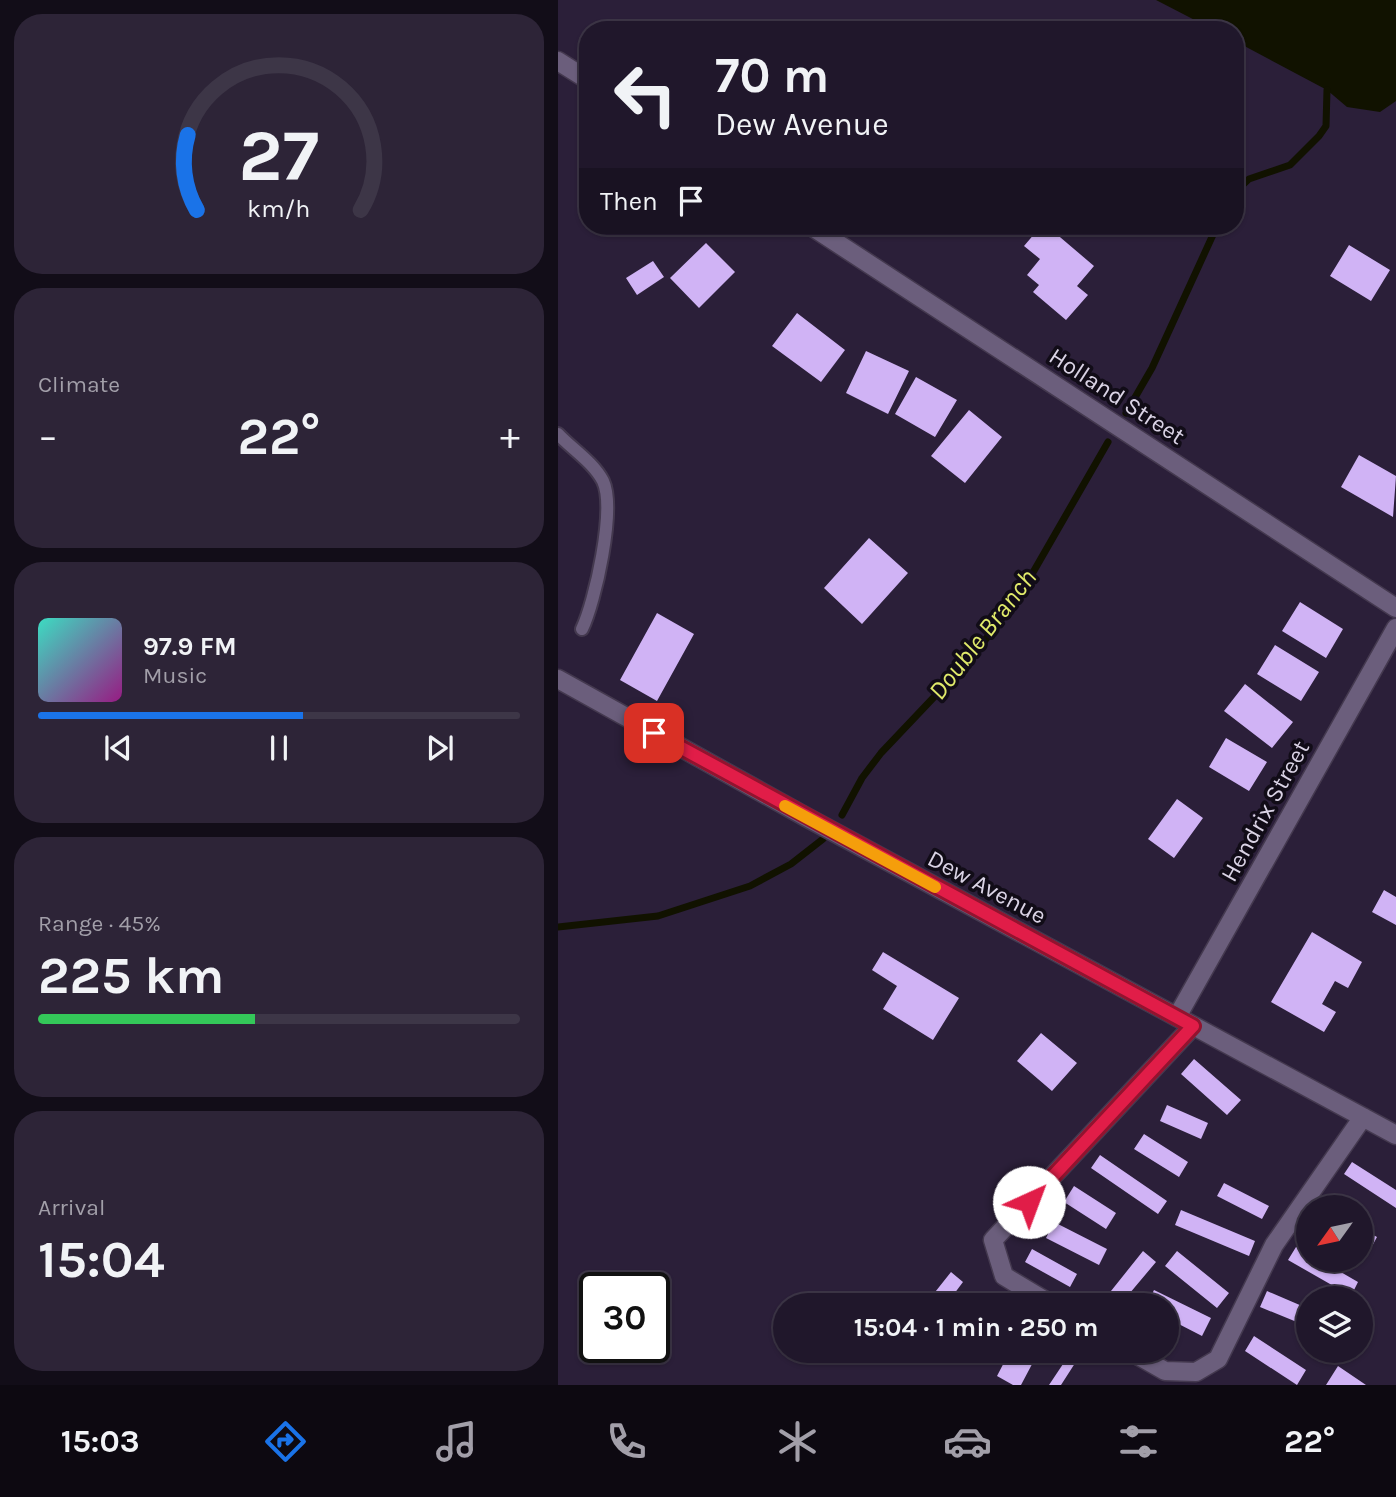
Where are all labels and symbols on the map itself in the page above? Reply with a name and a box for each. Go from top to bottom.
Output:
street label: Holland Street [1044,342,1190,450]
water label: Double Branch [922,563,1043,706]
pin [624,703,684,763]
street label: Hendrix Street [1215,736,1315,886]
street label: Dew Avenue [923,844,1051,930]
position arrow [992,1165,1066,1239]
north arrow [1296,1195,1374,1272]
speed limit sign: 30 [579,1272,670,1363]

